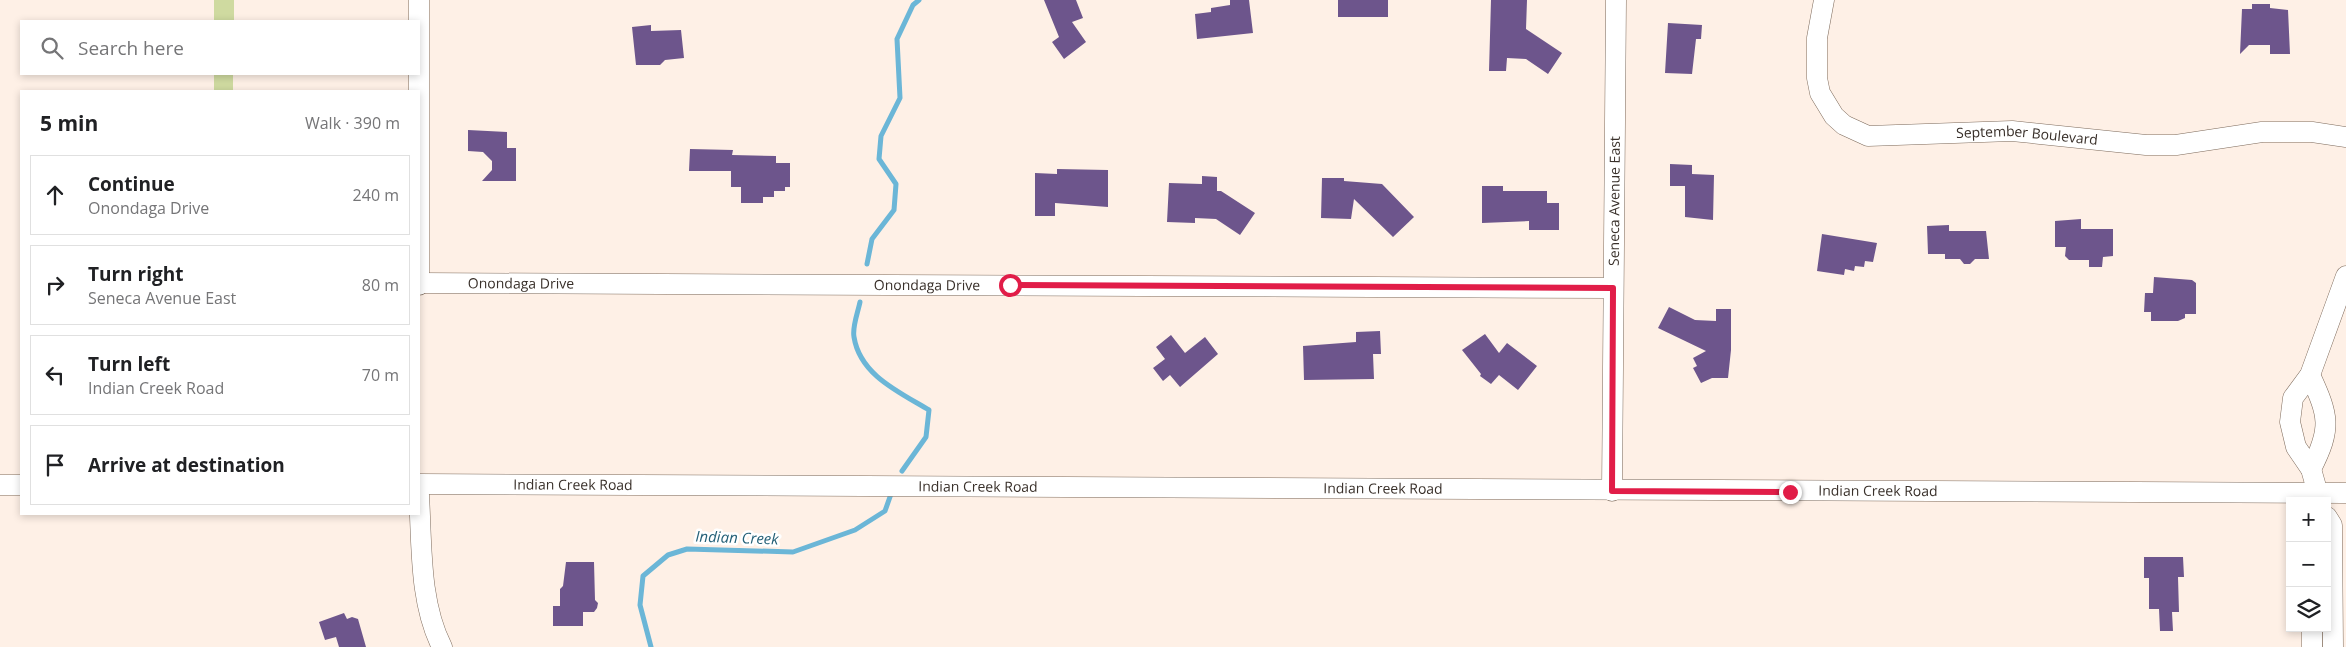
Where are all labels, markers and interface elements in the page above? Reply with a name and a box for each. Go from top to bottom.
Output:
search box [20,20,420,75]
icon: search [38,34,66,62]
text: Search here [78,35,184,61]
text: 5 min [40,109,98,137]
text: Walk · 390 m [305,112,400,134]
street label: September Boulevard [1956,121,2099,149]
street label: Seneca Avenue East [1604,136,1624,266]
text: Continue [88,171,175,197]
icon: ahead [41,181,69,209]
text: 240 m [353,184,399,206]
text: Onondaga Drive [88,197,209,219]
text: Turn right [88,261,183,287]
icon: right [41,271,69,299]
street label: Onondaga Drive [468,273,574,293]
text: 80 m [362,274,399,296]
route start [999,274,1022,297]
street label: Onondaga Drive [874,275,980,294]
text: Seneca Avenue East [88,287,236,309]
text: Turn left [88,351,170,377]
icon: left [41,361,69,389]
text: 70 m [362,364,399,386]
text: Indian Creek Road [88,377,224,399]
icon: arrive [41,451,69,479]
text: Arrive at destination [88,452,285,478]
street label: Indian Creek Road [513,474,633,494]
street label: Indian Creek Road [918,476,1038,496]
street label: Indian Creek Road [1323,478,1443,498]
route end [1779,481,1802,504]
street label: Indian Creek Road [1818,481,1938,500]
map controls [2286,497,2331,632]
button: + [2286,497,2331,542]
water label: Indian Creek [695,526,780,548]
button: − [2286,542,2331,587]
button: layers [2286,587,2331,632]

